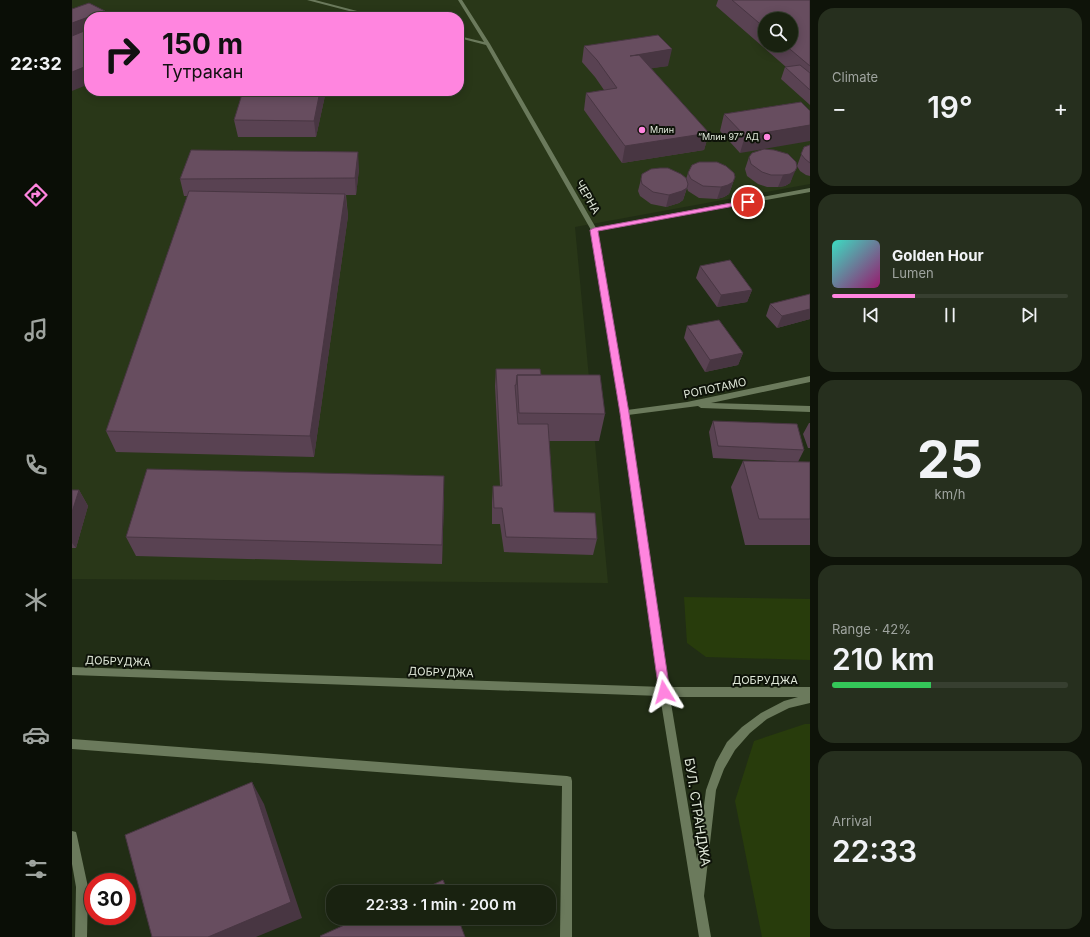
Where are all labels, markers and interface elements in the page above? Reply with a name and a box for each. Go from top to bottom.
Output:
map controls [758,12,798,52]
button: search [758,12,798,52]
text: 150 m [162,27,243,61]
icon: right [96,28,148,80]
text: 22:32 [10,53,62,74]
text: Тутракан [162,61,243,82]
text: Climate [832,69,878,85]
text: 19° [927,89,973,125]
text: − [832,95,847,121]
text: + [1053,95,1068,121]
place label: Млин [650,124,674,135]
marker: Млин [637,125,647,135]
place label: “Млин 97” АД [698,131,759,142]
marker: “Млин 97” АД [762,132,772,142]
street label: ЧЕРНА [573,177,604,217]
icon: directions [22,181,50,209]
pin [731,185,765,219]
icon: arrive [737,191,759,213]
text: Golden Hour [892,246,984,265]
text: Lumen [892,265,934,281]
icon: previous [860,304,882,326]
icon: pause [939,304,961,326]
icon: next [1018,304,1040,326]
icon: music [22,316,50,344]
street label: РОПОТАМО [682,375,748,401]
text: 25 [917,428,983,491]
icon: phone [22,451,50,479]
text: km/h [935,486,965,502]
icon: climate [22,586,50,614]
text: Range · 42% [832,621,911,637]
text: 210 km [832,641,935,677]
street label: ДОБРУДЖА [85,653,151,669]
street label: ДОБРУДЖА [408,664,474,680]
position arrow [643,671,685,713]
street label: ДОБРУДЖА [732,673,798,687]
icon: car [22,721,50,749]
street label: БУЛ. СТРАНДЖА [682,757,714,867]
text: Arrival [832,813,872,829]
text: 22:33 [832,833,917,869]
icon: filters [22,855,50,883]
speed limit sign: 30 [84,873,136,925]
text: 22:33 · 1 min · 200 m [366,895,516,914]

